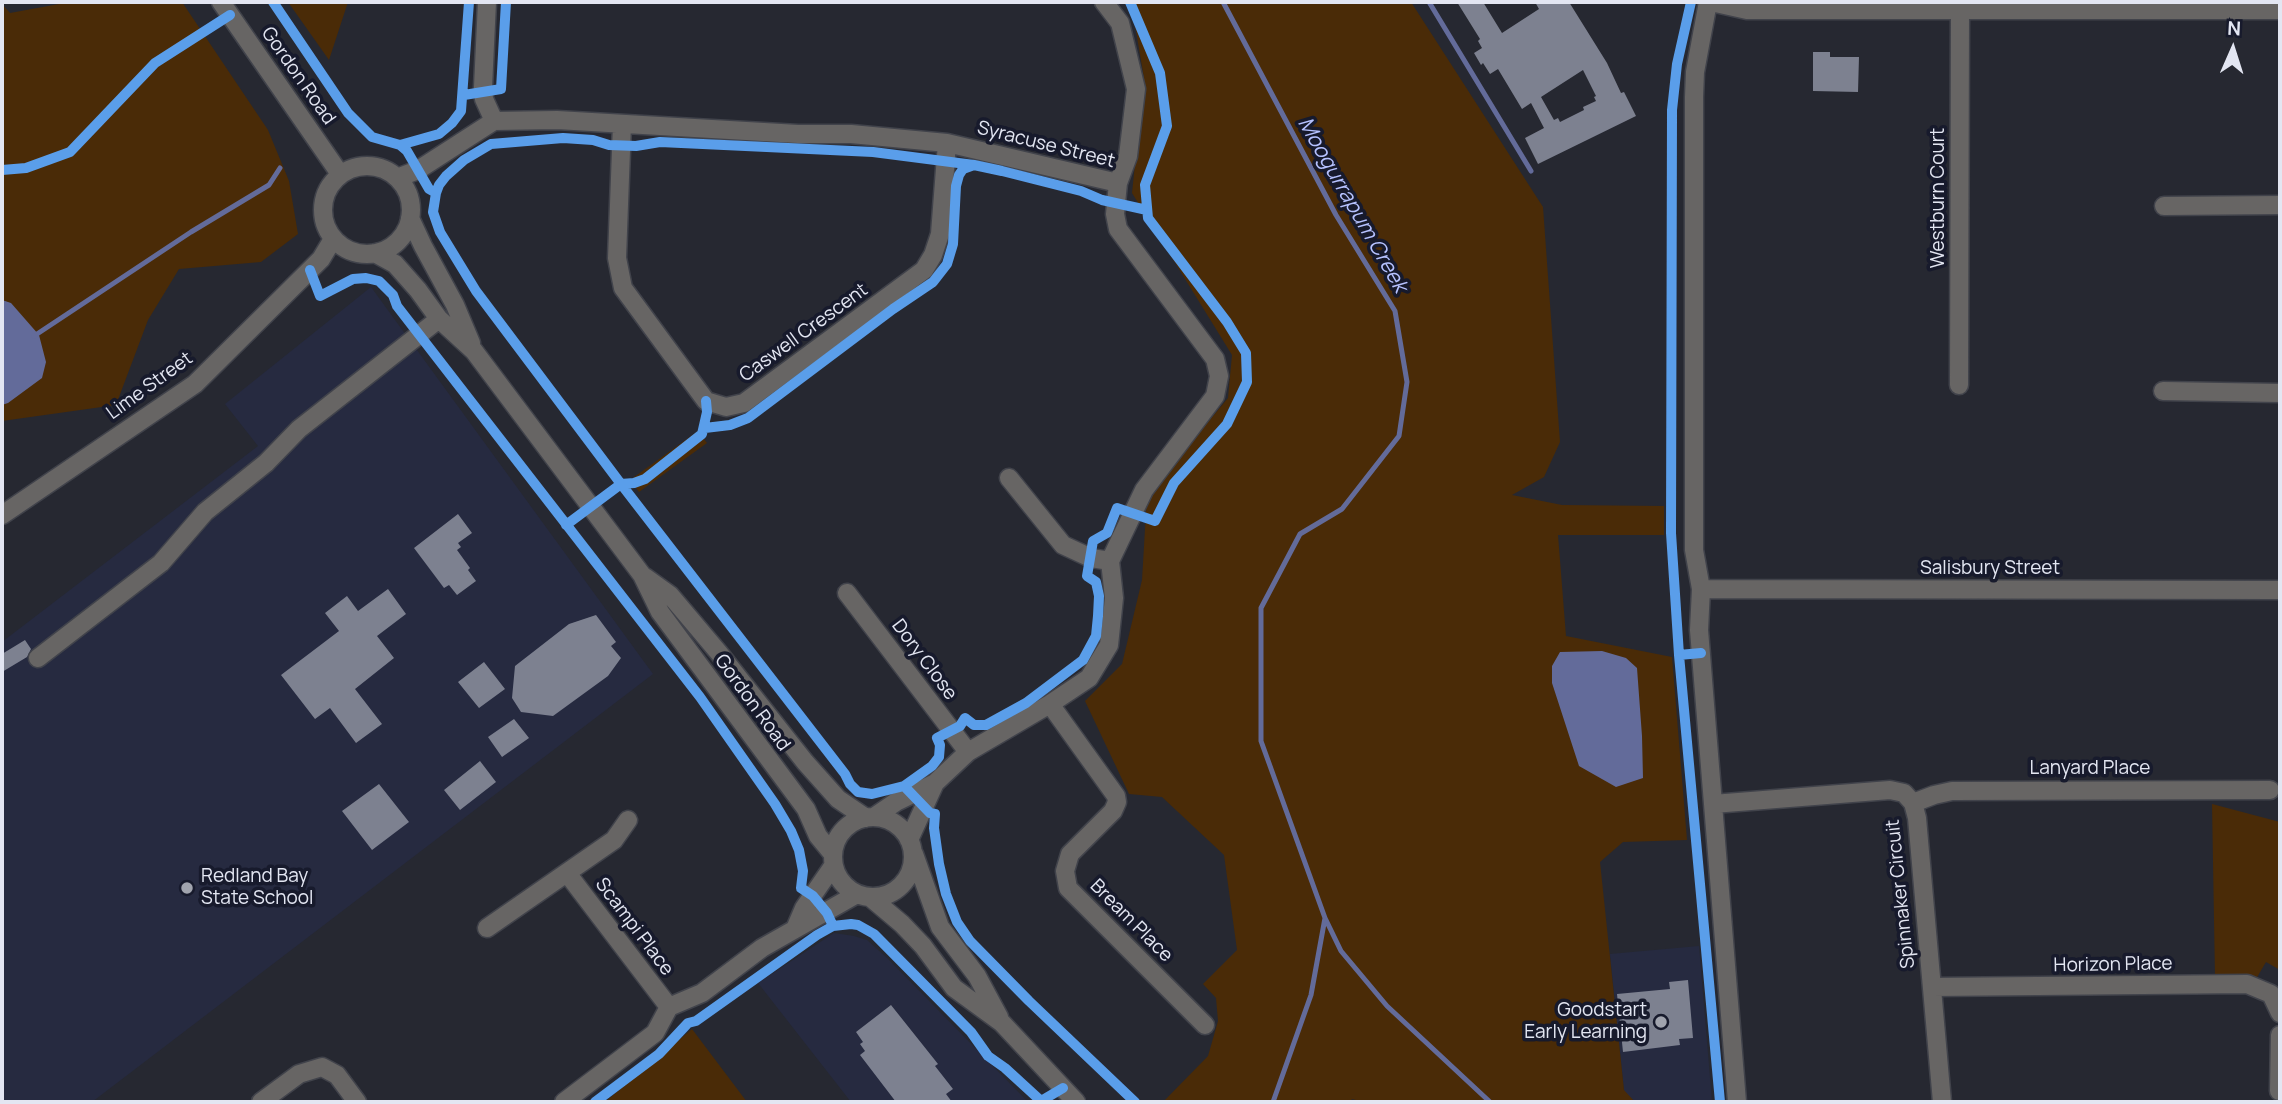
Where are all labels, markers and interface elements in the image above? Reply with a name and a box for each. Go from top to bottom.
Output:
north arrow [2198,14,2268,84]
text: N [2227,15,2242,41]
street label: Gordon Road [256,23,340,129]
water label: Moogurrapum Creek [1292,113,1412,297]
street label: Syracuse Street [975,117,1117,173]
street label: Westburn Court [1928,128,1950,268]
street label: Caswell Crescent [735,279,873,387]
street label: Lime Street [102,347,198,425]
street label: Salisbury Street [1920,558,2060,580]
street label: Dory Close [886,615,962,705]
street label: Gordon Road [709,650,795,756]
street label: Lanyard Place [2030,758,2150,780]
street label: Spinnaker Circuit [1882,818,1920,970]
place label: Redland Bay State School [201,866,313,910]
street label: Scampi Place [590,874,678,980]
street label: Bream Place [1085,875,1177,967]
marker: Redland Bay State School [179,880,195,896]
street label: Horizon Place [2053,953,2173,977]
place label: Goodstart Early Learning [1524,1000,1647,1044]
marker: Goodstart Early Learning [1653,1014,1669,1030]

